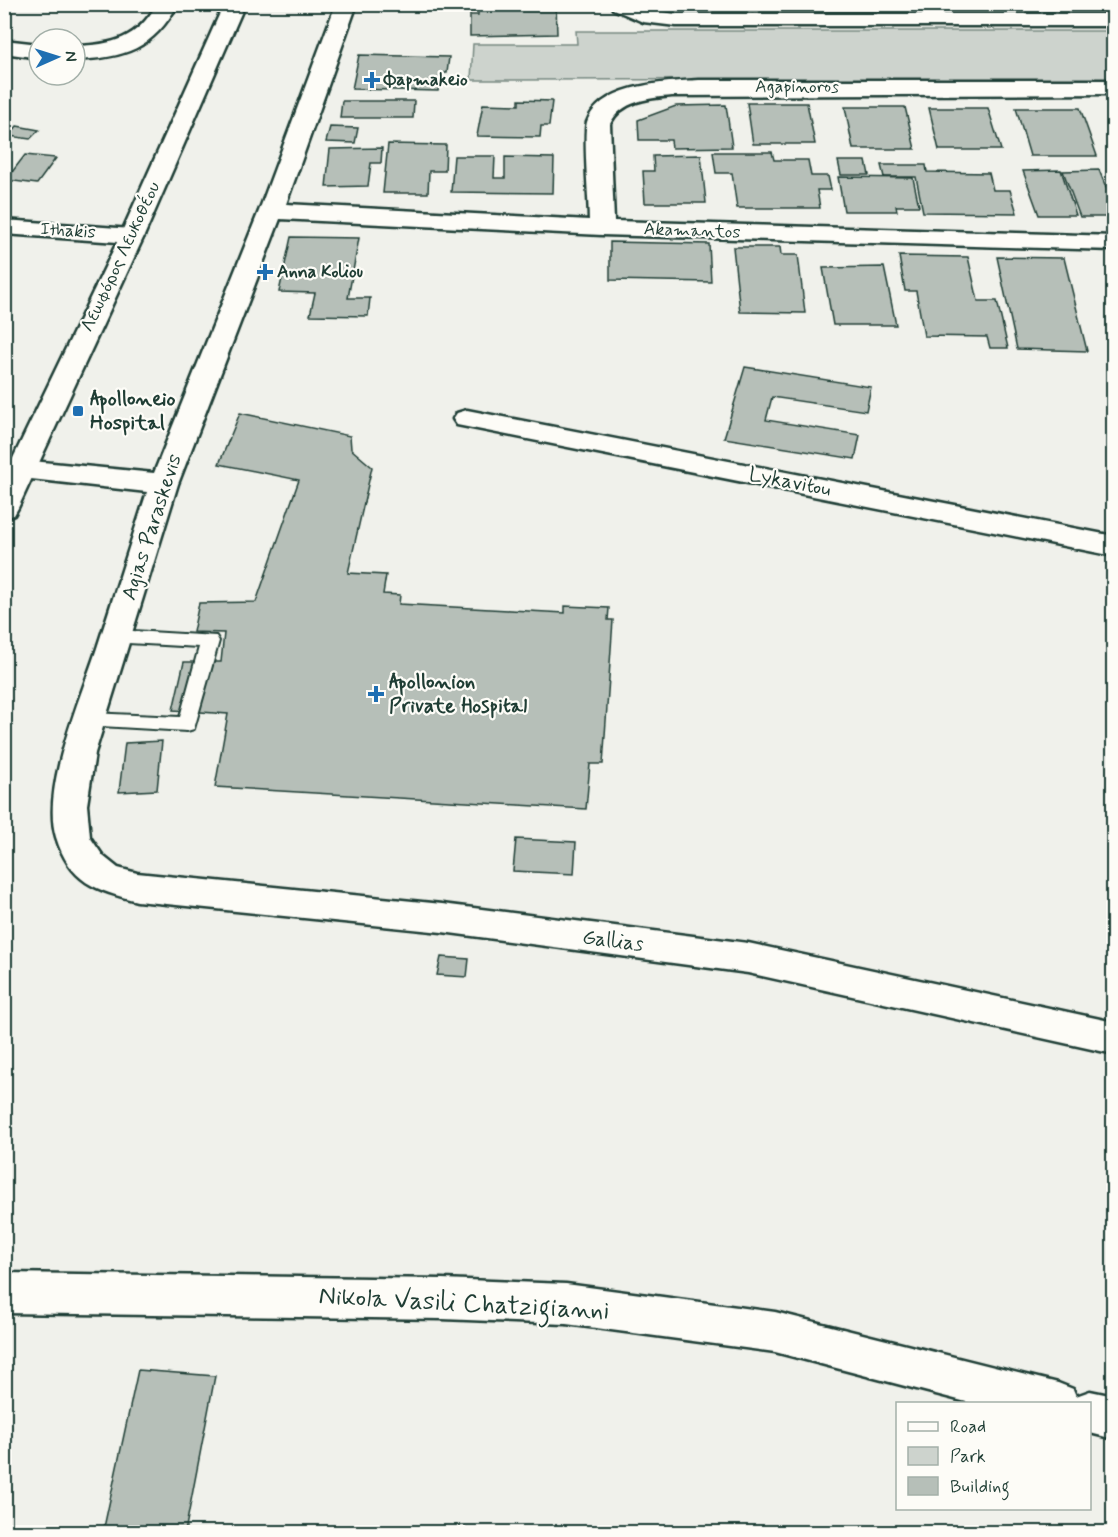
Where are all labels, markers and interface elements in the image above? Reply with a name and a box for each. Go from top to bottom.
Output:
north arrow [27,27,87,87]
text: N [60,50,81,62]
place label: Φapmakeio [383,68,468,92]
marker: Φapmakeio [365,73,379,87]
street label: Agapinoros [755,75,839,99]
street label: Λεωφόρος Λευκοθέου [75,178,166,336]
street label: Ithakis [40,217,96,245]
street label: Akamantos [643,217,741,245]
place label: Anna Koliou [277,260,363,284]
marker: Anna Koliou [258,265,272,279]
place label: Apolloneio Hospital [90,385,176,437]
marker: Apolloneio Hospital [71,404,85,418]
street label: Agias Paraskevis [115,450,189,604]
street label: Lykavitou [747,460,833,504]
place label: Apollonion Private Hospital [389,668,527,720]
marker: Apollonion Private Hospital [367,685,385,703]
street label: Gallias [581,923,645,959]
street label: Nikola Vasili Chatzigianni [317,1279,610,1332]
legend [896,1402,1091,1510]
text: Road [950,1415,986,1439]
text: Park [950,1445,986,1469]
text: Building [950,1475,1010,1501]

